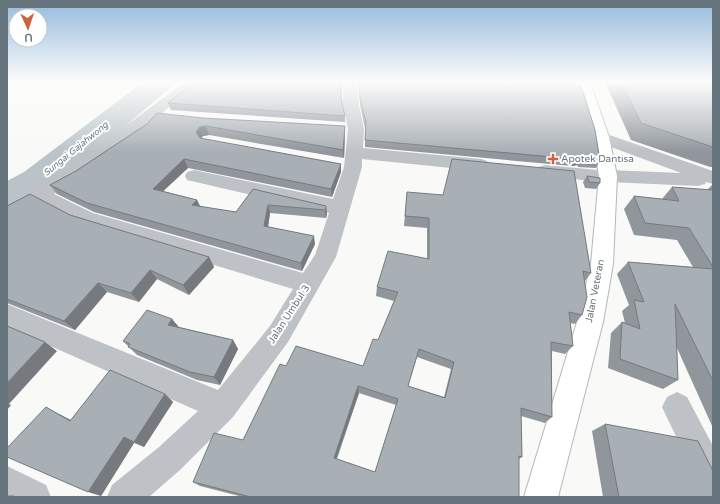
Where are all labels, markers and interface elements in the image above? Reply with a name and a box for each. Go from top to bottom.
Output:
north arrow [8,8,48,48]
text: U [24,31,33,44]
water label: Sungai Gajahwong [41,119,112,178]
place label: Apotek Dantisa [561,153,634,165]
marker: Apotek Dantisa [548,154,558,164]
street label: Jalan Veteran [583,258,607,324]
street label: Jalan Umbul 3 [266,282,312,346]

